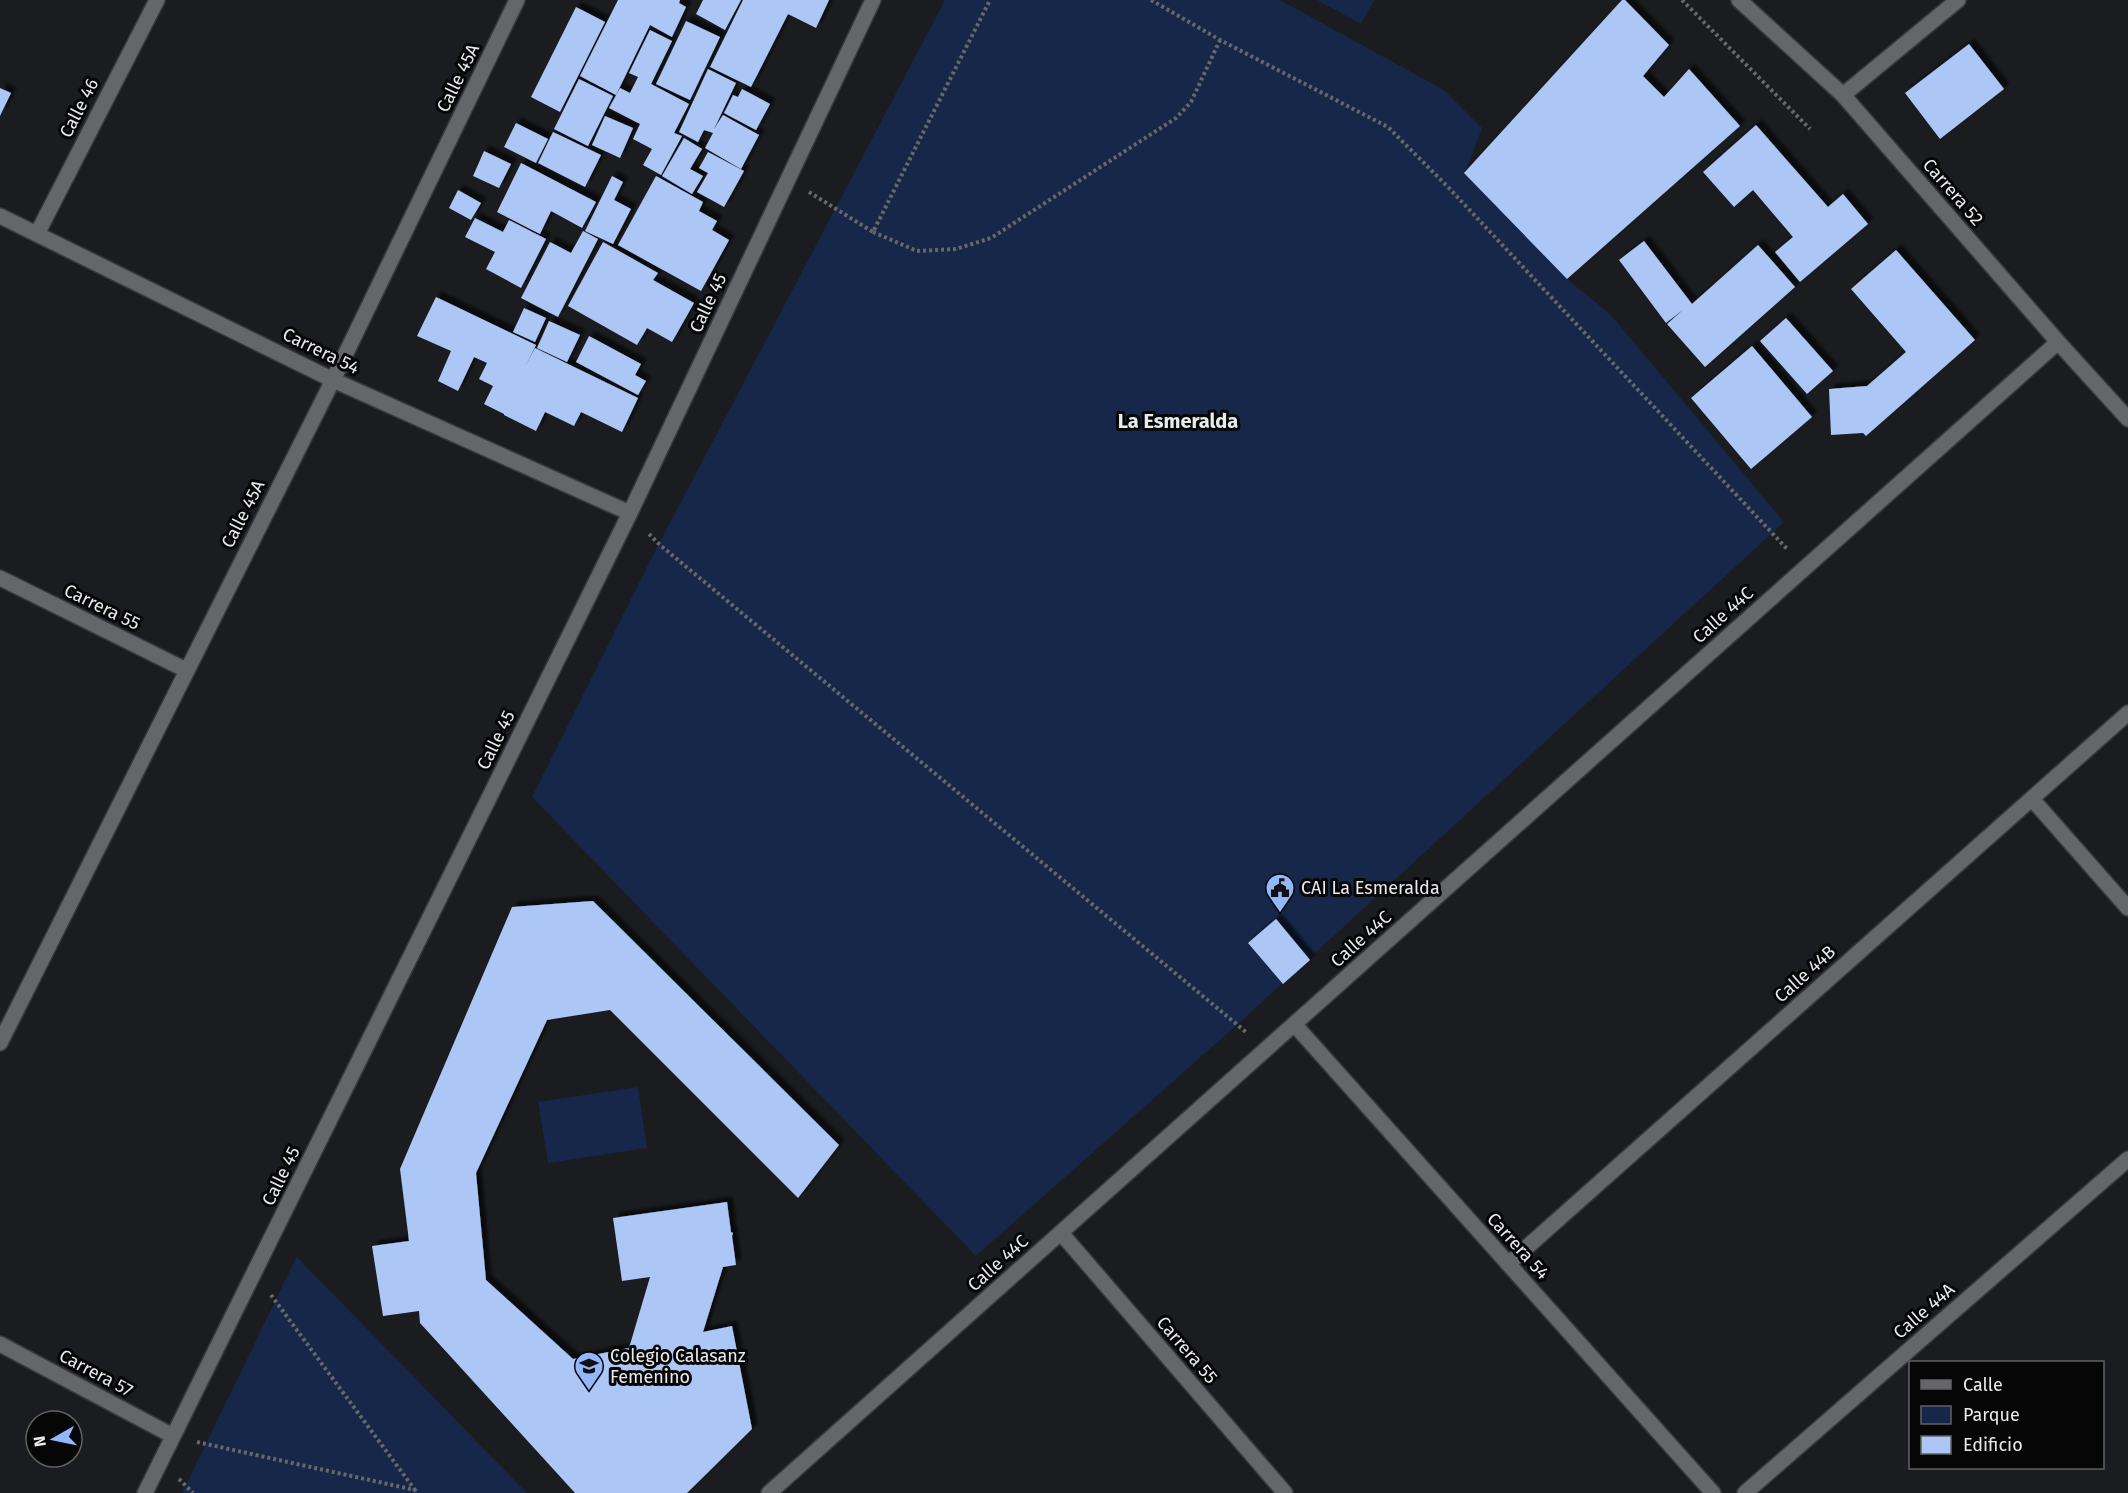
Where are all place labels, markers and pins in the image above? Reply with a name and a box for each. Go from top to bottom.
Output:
public building icon: CAI La Esmeralda [1264,872,1296,914]
place label: CAI La Esmeralda [1301,877,1440,899]
place label: Colegio Calasanz Femenino [610,1345,746,1388]
school or university icon: Colegio Calasanz Femenino [573,1350,605,1392]

